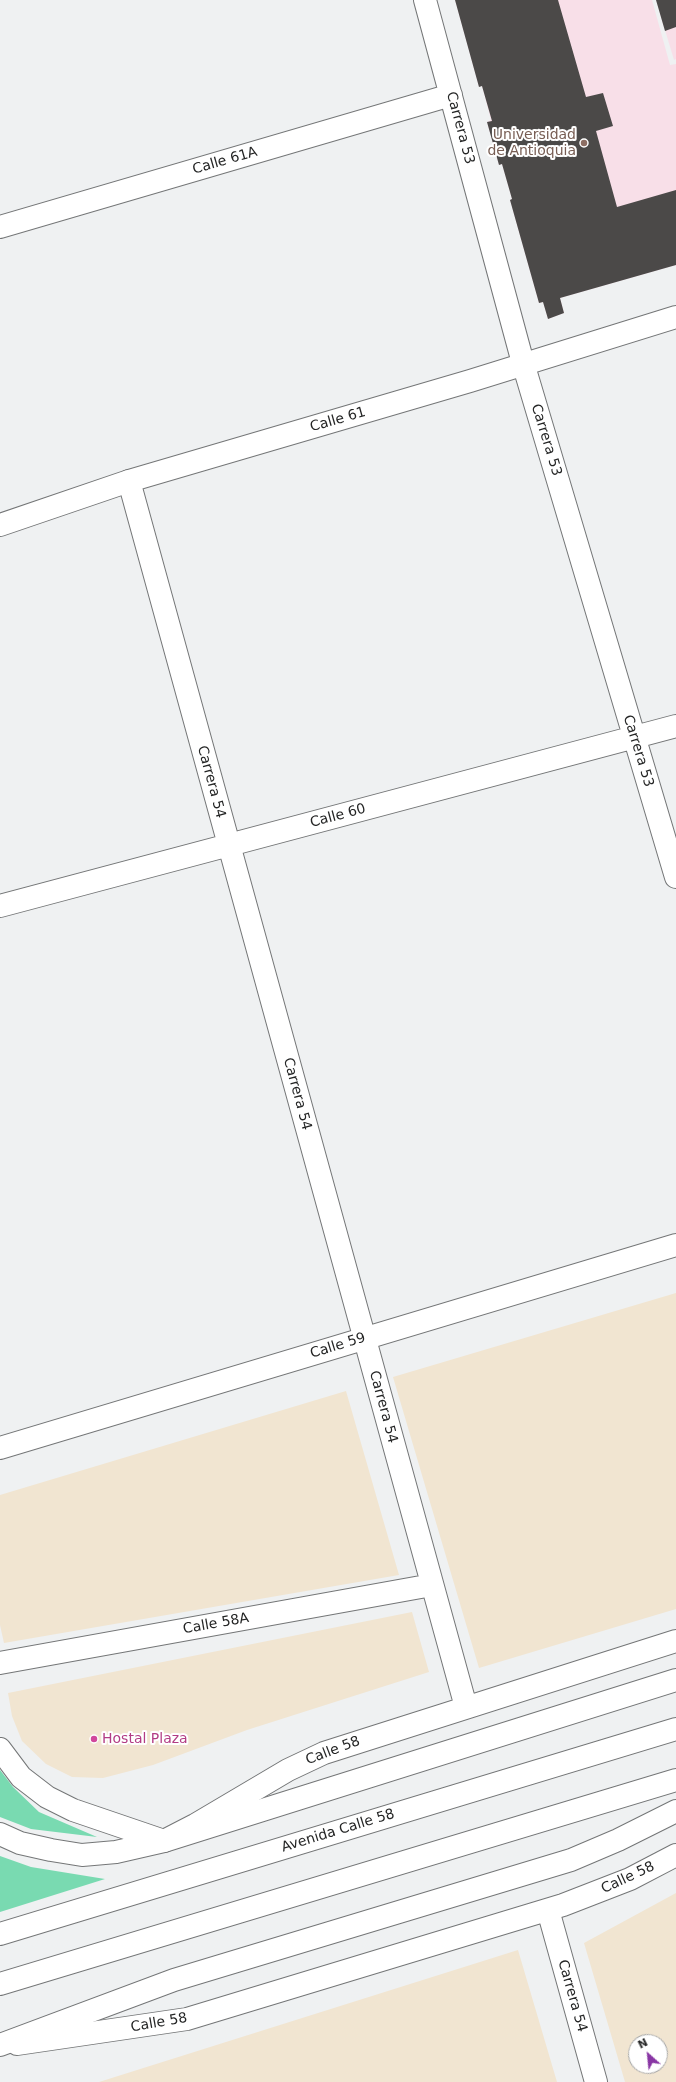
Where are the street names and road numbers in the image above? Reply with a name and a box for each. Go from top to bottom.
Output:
street label: Carrera 53 [442,90,478,166]
street label: Calle 61A [191,144,259,178]
street label: Carrera 53 [527,402,565,478]
street label: Calle 61 [308,404,368,436]
street label: Carrera 53 [619,713,657,789]
street label: Carrera 54 [193,744,229,820]
street label: Calle 60 [308,801,368,831]
street label: Carrera 54 [279,1056,315,1132]
street label: Calle 59 [308,1330,368,1362]
street label: Carrera 54 [365,1369,401,1445]
street label: Calle 58A [182,1610,250,1638]
street label: Calle 58 [303,1733,363,1769]
street label: Avenida Calle 58 [279,1806,397,1856]
street label: Calle 58 [599,1858,657,1898]
street label: Carrera 54 [554,1958,590,2034]
street label: Calle 58 [129,2010,189,2036]

